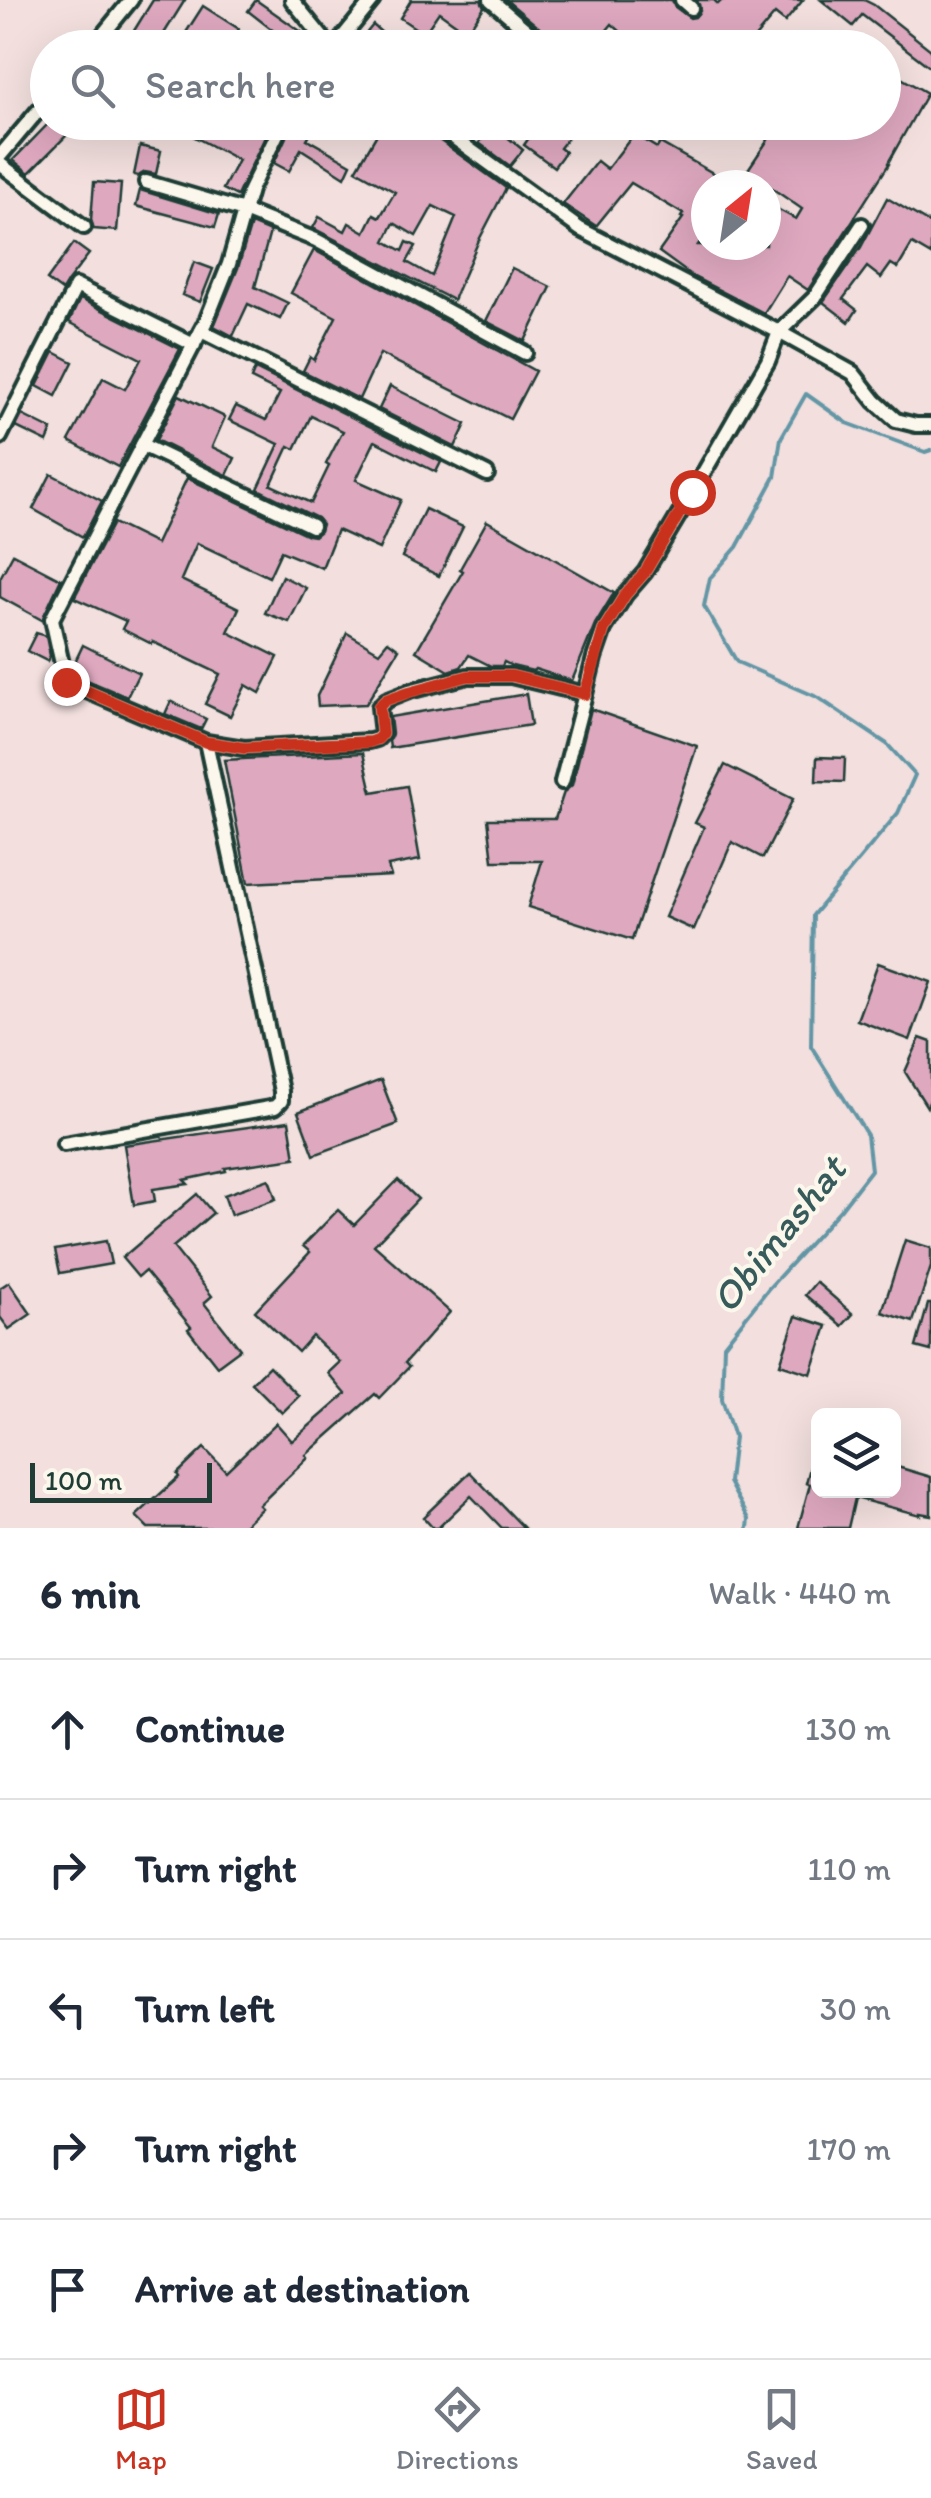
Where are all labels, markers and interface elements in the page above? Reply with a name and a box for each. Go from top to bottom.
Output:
search box [30,30,901,140]
icon: search [65,58,120,113]
text: Search here [145,62,336,108]
north arrow [691,170,781,260]
route start [670,470,716,516]
route end [44,660,90,706]
water label: Obimashat [700,1143,858,1322]
map controls [811,1408,901,1498]
button: layers [811,1408,901,1498]
scale bar [30,1458,212,1502]
text: 100 m [45,1463,122,1497]
text: 6 min [40,1568,140,1619]
text: Walk · 440 m [708,1574,891,1612]
icon: ahead [40,1702,95,1757]
text: Continue [135,1706,285,1752]
text: 130 m [805,1710,891,1748]
icon: right [40,1842,95,1897]
text: Turn right [135,1846,297,1892]
text: 110 m [807,1850,891,1888]
icon: left [40,1982,95,2037]
text: Turn left [135,1986,275,2032]
text: 30 m [820,1990,891,2028]
icon: right [40,2122,95,2177]
text: Turn right [135,2126,297,2172]
text: 170 m [806,2130,891,2168]
icon: arrive [40,2262,95,2317]
text: Arrive at destination [135,2266,470,2312]
tab: Map [114,2382,169,2476]
tab: Directions [396,2382,519,2476]
tab: Saved [746,2382,817,2476]

